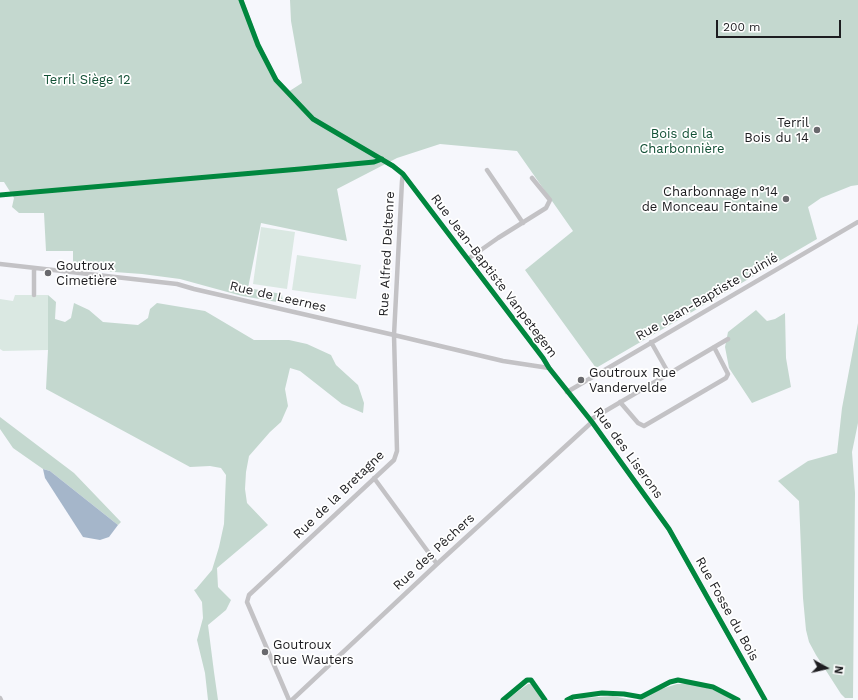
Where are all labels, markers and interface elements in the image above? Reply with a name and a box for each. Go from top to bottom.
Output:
scale bar [718,12,843,38]
text: 200 m [723,20,760,34]
park label: Terril Siège 12 [43,72,131,88]
place label: Terril Bois du 14 [744,115,809,146]
marker: Terril Bois du 14 [812,125,822,135]
park label: Bois de la Charbonnière [639,126,725,157]
place label: Charbonnage n°14 de Monceau Fontaine [642,184,778,215]
street label: Rue Alfred Deltenre [376,191,398,317]
street label: Rue Jean-Baptiste Vanpetegem [427,191,561,361]
marker: Charbonnage n°14 de Monceau Fontaine [781,194,791,204]
street label: Rue Jean-Baptiste Cuinié [633,250,781,344]
place label: Goutroux Cimetière [56,258,117,289]
marker: Goutroux Cimetière [43,268,53,278]
street label: Rue de Leernes [228,278,328,316]
place label: Goutroux Rue Vandervelde [589,365,676,396]
marker: Goutroux Rue Vandervelde [576,375,586,385]
street label: Rue des Liserons [590,404,666,502]
street label: Rue de la Bretagne [290,448,388,542]
street label: Rue des Pêchers [390,510,478,594]
street label: Rue Fosse du Bois [692,554,762,664]
place label: Goutroux Rue Wauters [273,637,354,668]
marker: Goutroux Rue Wauters [260,647,270,657]
north arrow [806,648,846,688]
text: N [831,665,845,675]

